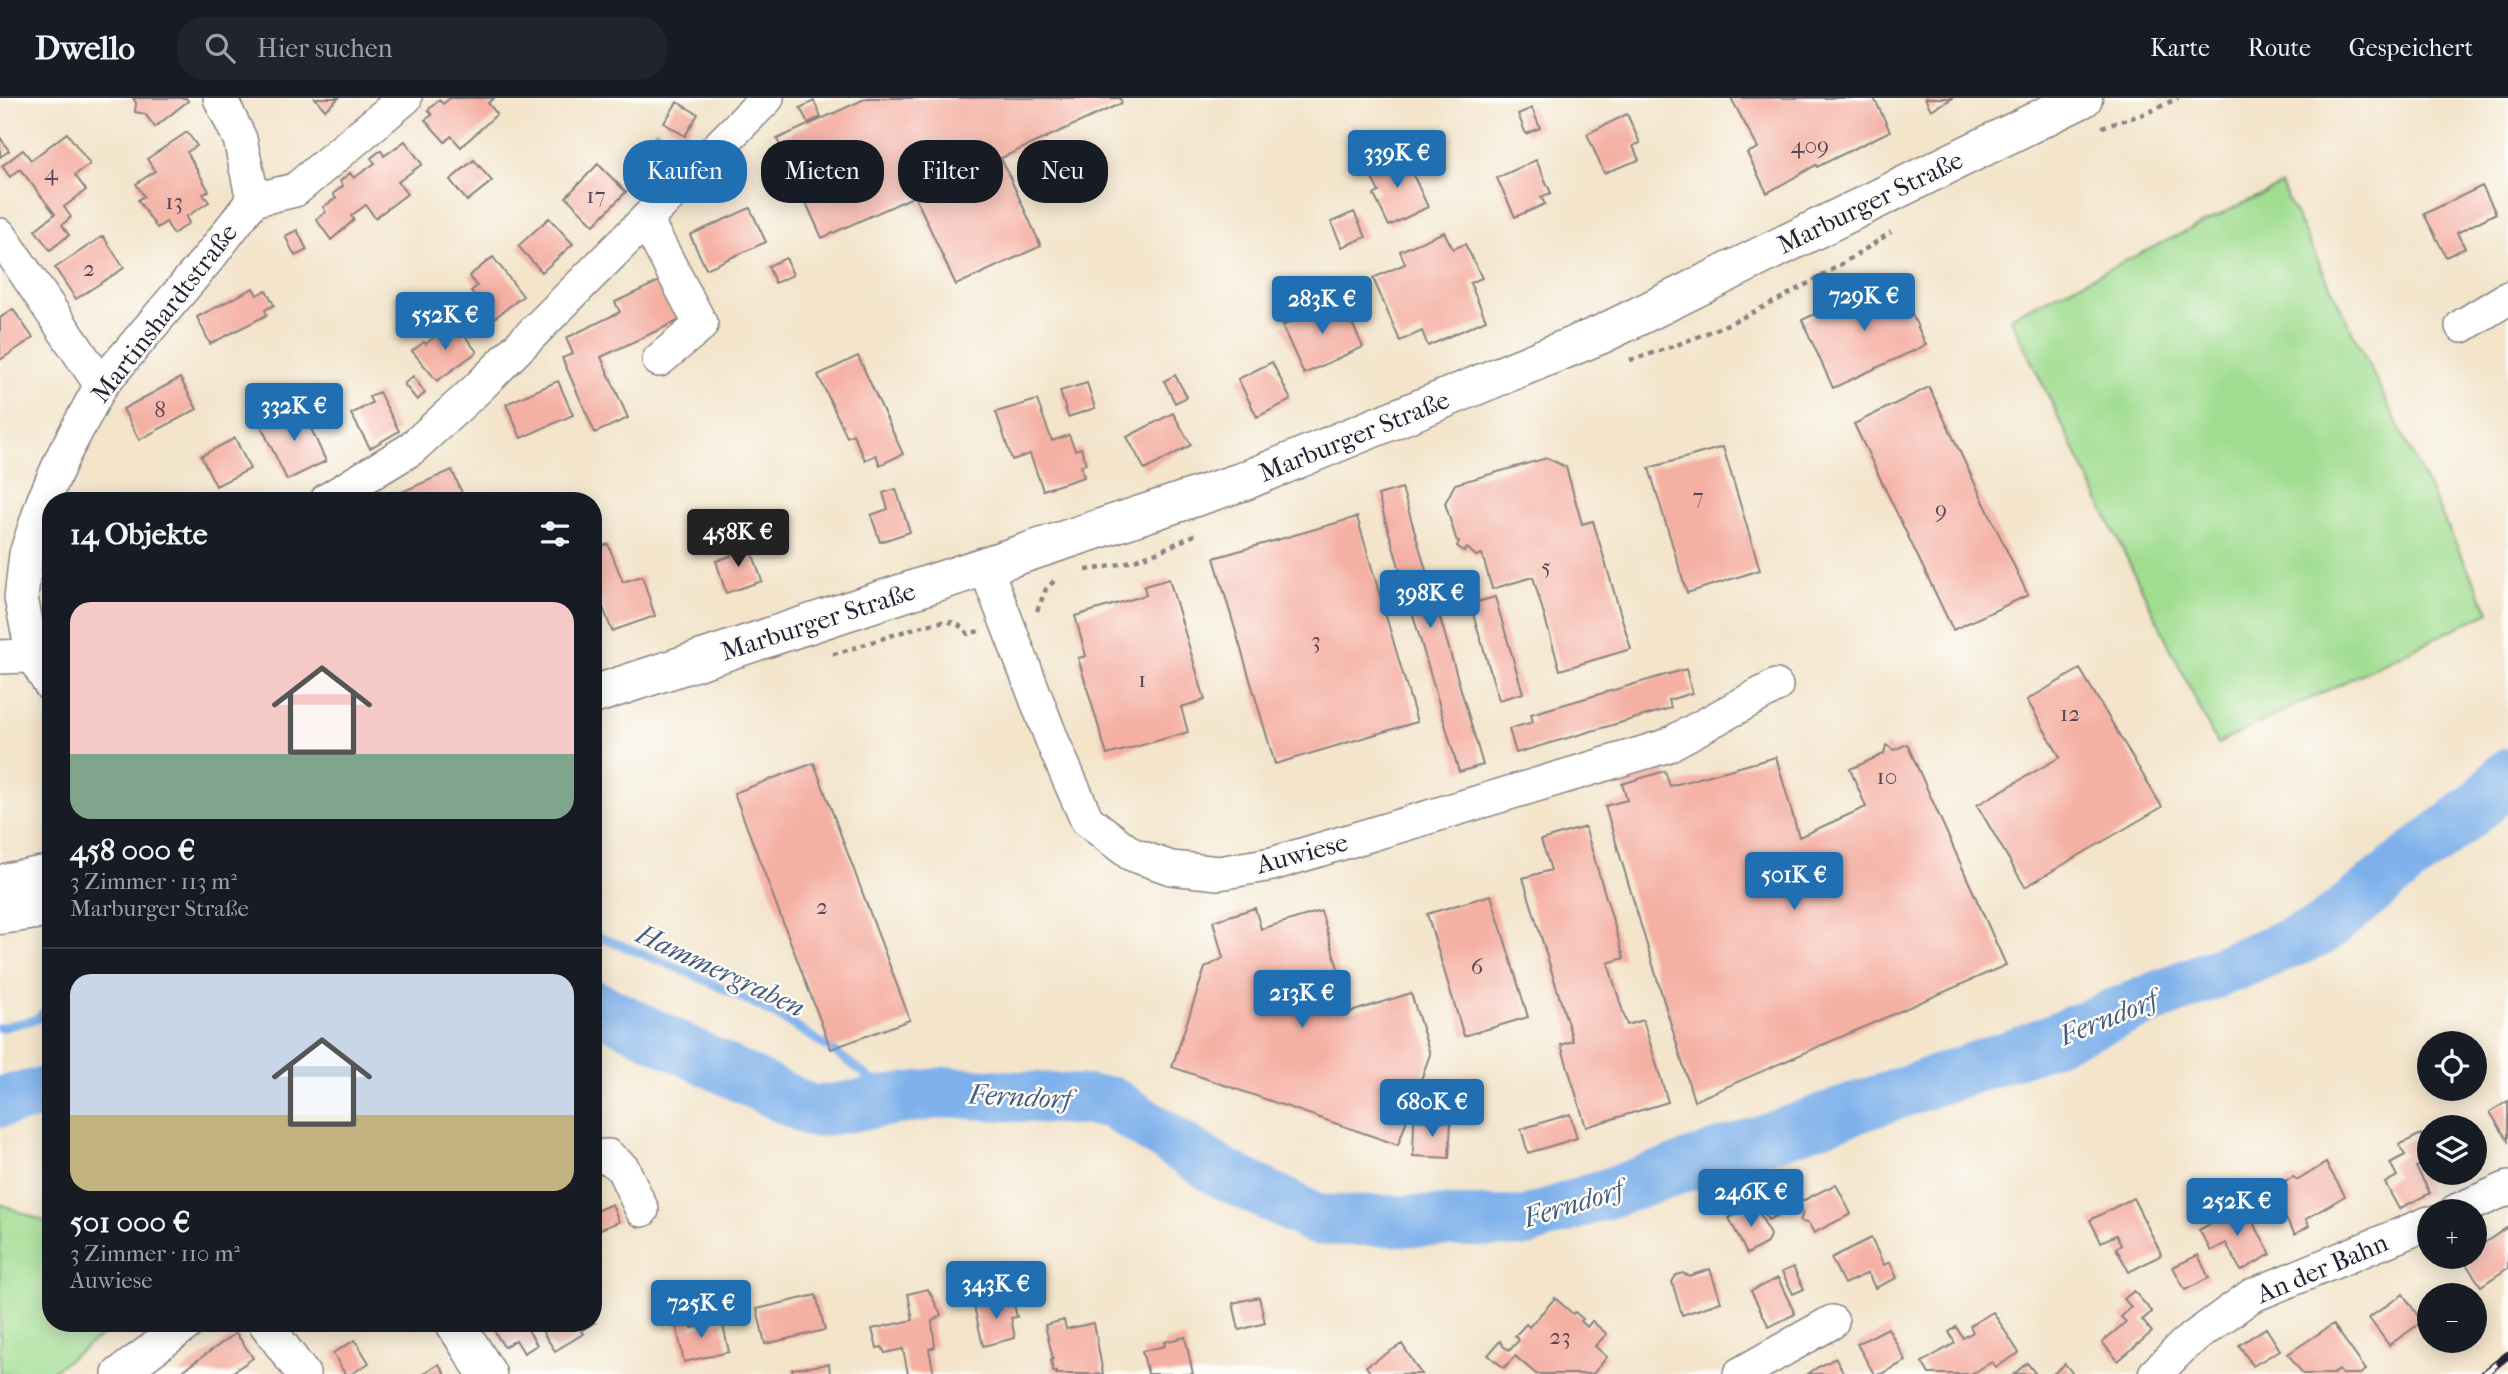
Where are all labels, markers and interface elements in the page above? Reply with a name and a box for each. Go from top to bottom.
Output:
search box [177,17,667,80]
text: Dwello [35,29,135,68]
icon: search [201,29,239,67]
text: Hier suchen [257,33,393,64]
text: Karte [2150,34,2210,62]
text: Route [2248,34,2311,62]
text: Gespeichert [2349,34,2473,62]
pin: 339K € [1340,130,1454,190]
house number: 409 [1791,132,1829,159]
text: 339K € [1364,139,1430,166]
chip: Kaufen [623,140,747,203]
chip: Mieten [761,140,884,203]
chip: Filter [898,140,1003,203]
chip: Neu [1017,140,1108,203]
street label: Marburger Straße [1773,144,1968,261]
house number: 4 [44,159,59,186]
house number: 17 [586,182,606,209]
house number: 13 [165,188,183,215]
street label: Martinshardtstraße [85,218,244,409]
house number: 2 [83,255,95,282]
pin: 729K € [1807,274,1921,333]
pin: 283K € [1265,276,1379,336]
text: 729K € [1829,282,1899,309]
text: 283K € [1288,285,1356,312]
pin: 552K € [388,292,502,352]
text: 552K € [412,301,478,328]
pin: 332K € [237,384,351,443]
street label: Marburger Straße [1255,384,1454,489]
text: 332K € [261,392,327,419]
house number: 8 [154,396,166,423]
house number: 7 [1692,483,1704,510]
house number: 9 [1935,496,1947,523]
pin: 458K € [681,510,795,569]
icon: filters [536,515,574,553]
text: 14 Objekte [70,517,208,552]
text: 458K € [703,518,773,545]
house number: 5 [1541,553,1551,580]
pin: 398K € [1373,570,1487,630]
street label: Marburger Straße [717,575,919,667]
text: 398K € [1396,579,1464,606]
house number: 3 [1311,627,1321,654]
icon: home [259,647,385,773]
house number: 1 [1138,666,1146,693]
house number: 12 [2060,700,2080,727]
house number: 10 [1877,763,1897,790]
street label: Auwiese [1252,826,1351,881]
text: 458 000 € [70,833,195,868]
pin: 501K € [1737,852,1851,912]
text: 501K € [1761,861,1827,888]
text: 3 Zimmer · 113 m² [70,868,237,895]
house number: 2 [816,893,828,920]
text: Marburger Straße [70,895,249,922]
water label: Hammergraben [630,917,810,1024]
house number: 6 [1471,953,1484,980]
pin: 213K € [1245,970,1359,1030]
text: 213K € [1270,979,1334,1006]
water label: Ferndorf [2053,981,2168,1052]
icon: home [259,1019,385,1145]
map controls [2417,1031,2487,1353]
button: locate [2417,1031,2487,1101]
water label: Ferndorf [967,1077,1078,1116]
pin: 680K € [1375,1080,1489,1139]
text: 680K € [1396,1088,1468,1115]
button: layers [2417,1115,2487,1185]
pin: 246K € [1694,1170,1808,1229]
water label: Ferndorf [1518,1171,1633,1235]
text: 246K € [1714,1178,1788,1205]
pin: 252K € [2180,1178,2294,1238]
text: 252K € [2203,1187,2271,1214]
button: + [2417,1199,2487,1269]
text: 501 000 € [70,1205,190,1240]
street label: An der Bahn [2251,1227,2393,1310]
text: 3 Zimmer · 110 m² [70,1240,240,1267]
pin: 343K € [939,1262,1053,1321]
text: Auwiese [70,1267,153,1294]
text: 343K € [962,1270,1030,1297]
pin: 725K € [644,1280,758,1340]
button: − [2417,1283,2487,1353]
text: 725K € [667,1289,735,1316]
house number: 23 [1549,1323,1571,1350]

